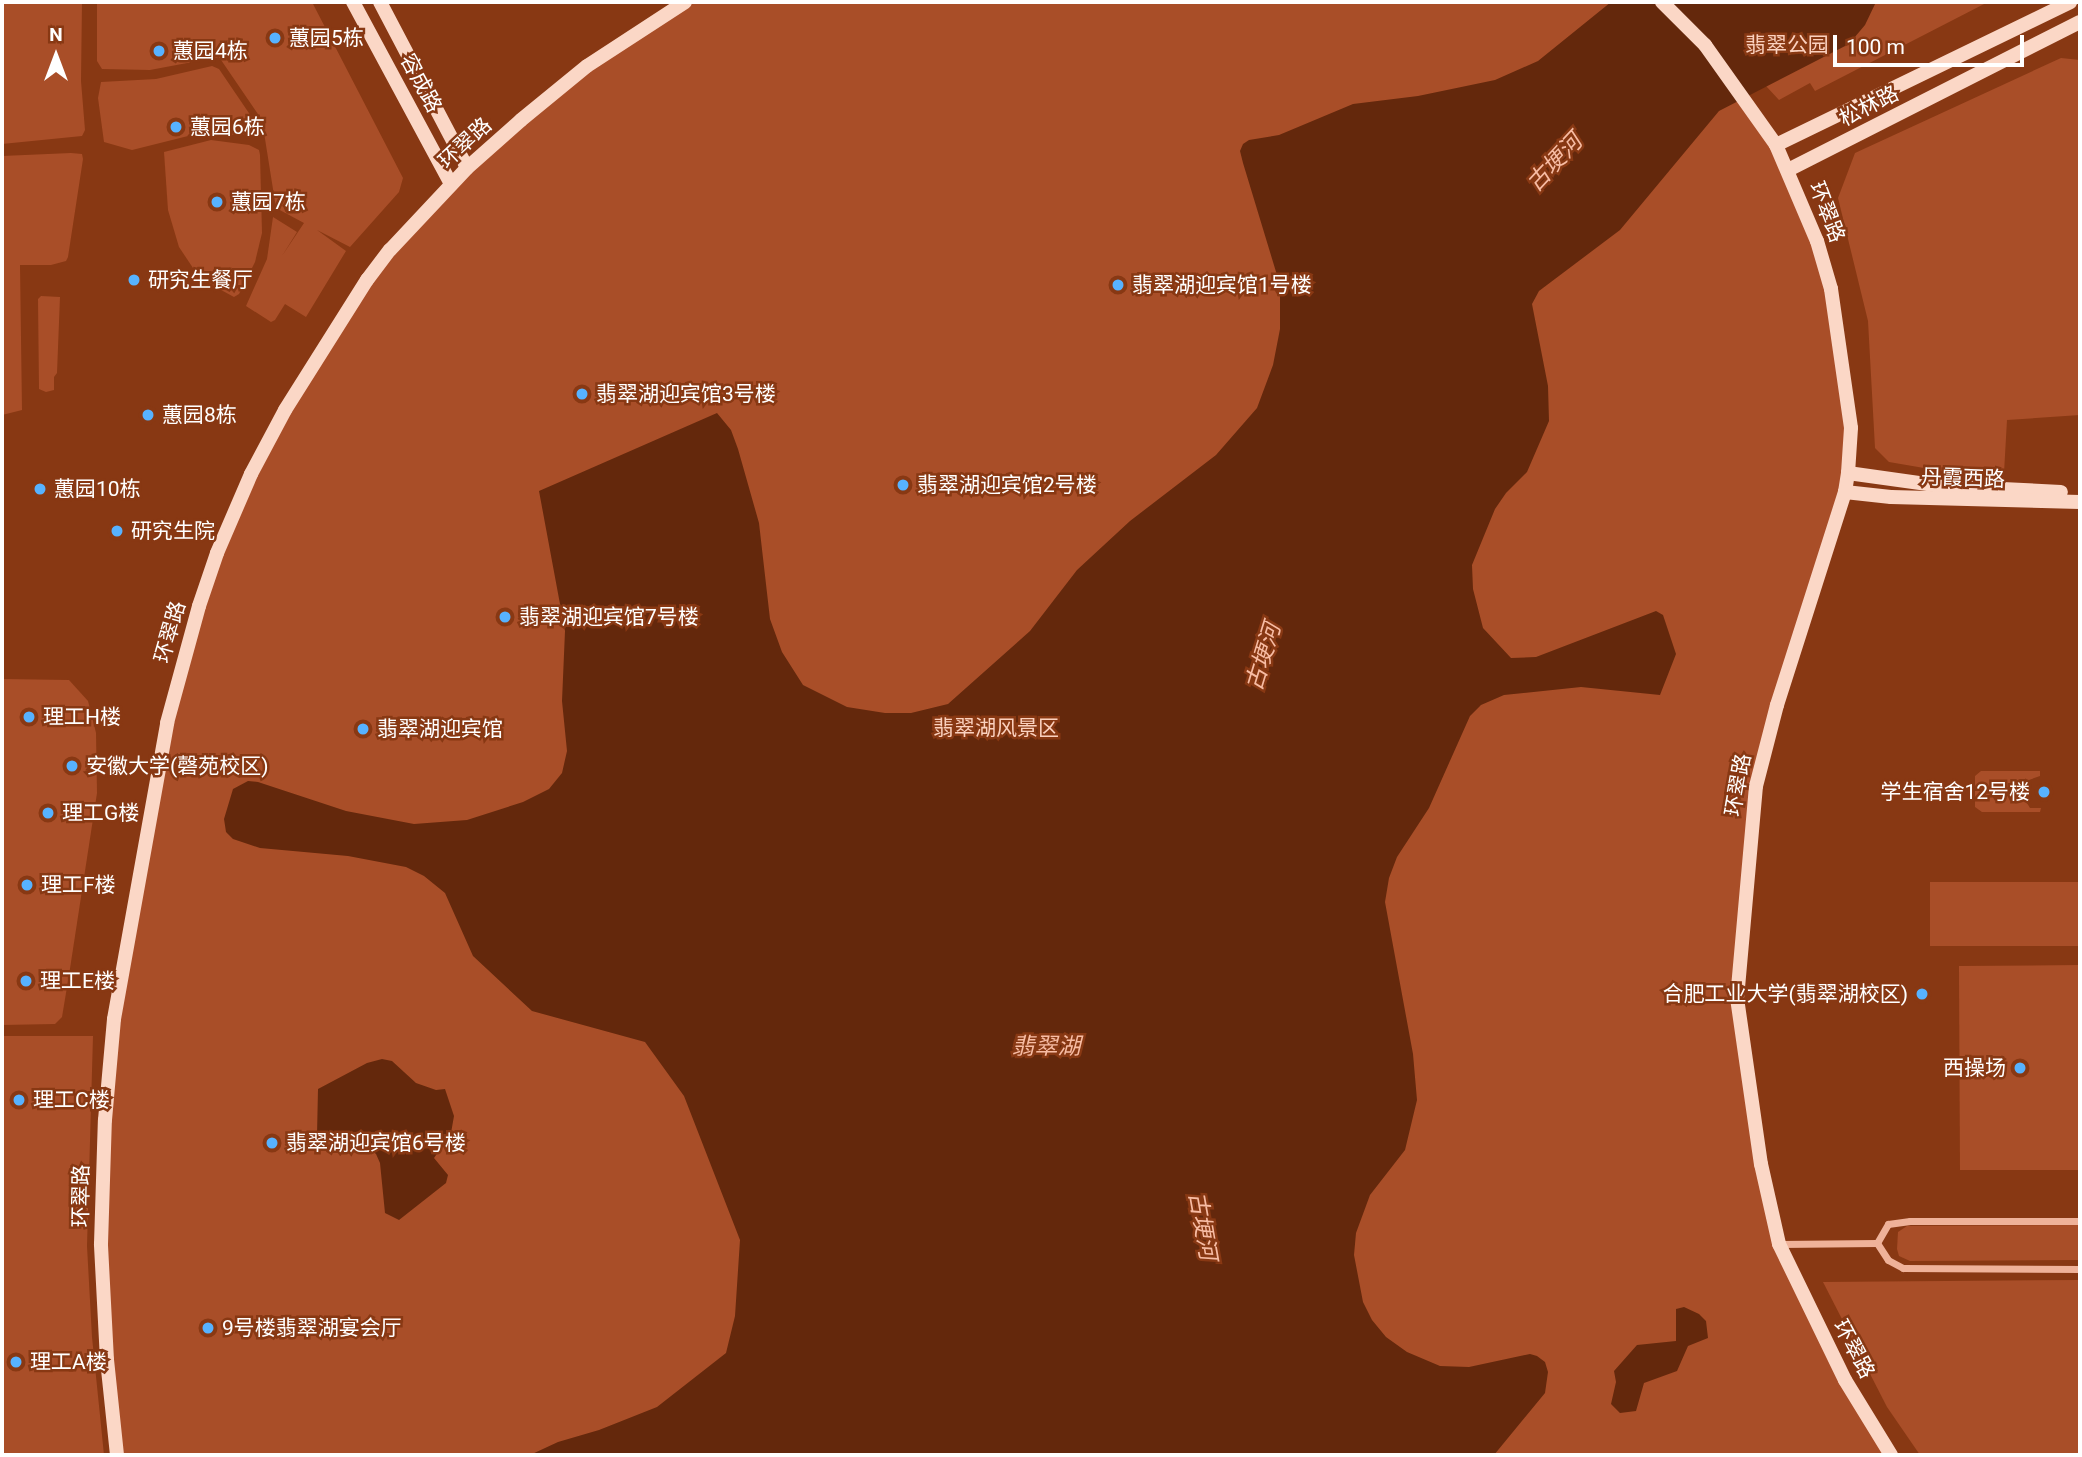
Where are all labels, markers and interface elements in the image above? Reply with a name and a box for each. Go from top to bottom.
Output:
north arrow [21,21,91,91]
scale bar [1837,21,2028,65]
text: N [49,23,63,46]
place label: 蕙园5栋 [289,25,364,51]
marker: 蕙园5栋 [267,30,283,46]
park label: 翡翠公园 [1745,32,1829,58]
text: 100 m [1846,35,1905,59]
place label: 蕙园4栋 [173,38,248,64]
marker: 蕙园4栋 [151,43,167,59]
street label: 容成路 [395,49,447,117]
street label: 松林路 [1835,80,1903,132]
street label: 环翠路 [433,112,497,174]
place label: 蕙园6栋 [190,114,265,140]
marker: 蕙园6栋 [168,119,184,135]
water label: 古埂河 [1521,128,1589,198]
street label: 环翠路 [1804,178,1850,246]
place label: 蕙园7栋 [231,189,306,215]
marker: 蕙园7栋 [209,194,225,210]
place label: 研究生餐厅 [148,267,253,293]
marker: 研究生餐厅 [126,272,142,288]
place label: 翡翠湖迎宾馆1号楼 [1132,272,1312,298]
marker: 翡翠湖迎宾馆1号楼 [1110,277,1126,293]
place label: 翡翠湖迎宾馆3号楼 [596,381,776,407]
marker: 翡翠湖迎宾馆3号楼 [574,386,590,402]
place label: 蕙园8栋 [162,402,237,428]
marker: 蕙园8栋 [140,407,156,423]
street label: 丹霞西路 [1921,464,2005,492]
place label: 翡翠湖迎宾馆2号楼 [917,472,1097,498]
place label: 蕙园10栋 [54,476,141,502]
marker: 翡翠湖迎宾馆2号楼 [895,477,911,493]
marker: 蕙园10栋 [32,481,48,497]
place label: 研究生院 [131,518,215,544]
marker: 研究生院 [109,523,125,539]
street label: 环翠路 [149,598,191,666]
place label: 翡翠湖迎宾馆7号楼 [519,604,699,630]
marker: 翡翠湖迎宾馆7号楼 [497,609,513,625]
water label: 古埂河 [1241,620,1287,694]
place label: 理工H楼 [43,704,121,730]
marker: 理工H楼 [21,709,37,725]
park label: 翡翠湖风景区 [933,715,1059,741]
place label: 翡翠湖迎宾馆 [377,716,503,742]
marker: 翡翠湖迎宾馆 [355,721,371,737]
street label: 环翠路 [1720,752,1756,818]
place label: 安徽大学(磬苑校区) [86,753,268,779]
marker: 安徽大学(磬苑校区) [64,758,80,774]
place label: 学生宿舍12号楼 [1880,779,2030,805]
marker: 学生宿舍12号楼 [2036,784,2052,800]
place label: 理工G楼 [62,800,139,826]
marker: 理工G楼 [40,805,56,821]
place label: 理工F楼 [41,872,116,898]
marker: 理工F楼 [19,877,35,893]
place label: 理工E楼 [40,968,115,994]
marker: 理工E楼 [18,973,34,989]
place label: 合肥工业大学(翡翠湖校区) [1663,981,1908,1007]
marker: 合肥工业大学(翡翠湖校区) [1914,986,1930,1002]
water label: 翡翠湖 [1012,1033,1080,1061]
place label: 西操场 [1943,1055,2006,1081]
marker: 西操场 [2012,1060,2028,1076]
place label: 理工C楼 [33,1087,110,1113]
marker: 理工C楼 [11,1092,27,1108]
place label: 翡翠湖迎宾馆6号楼 [286,1130,466,1156]
marker: 翡翠湖迎宾馆6号楼 [264,1135,280,1151]
street label: 环翠路 [68,1164,94,1228]
water label: 古埂河 [1182,1190,1222,1262]
place label: 9号楼翡翠湖宴会厅 [222,1315,402,1341]
street label: 环翠路 [1828,1315,1880,1383]
marker: 9号楼翡翠湖宴会厅 [200,1320,216,1336]
place label: 理工A楼 [30,1349,107,1375]
marker: 理工A楼 [8,1354,24,1370]

